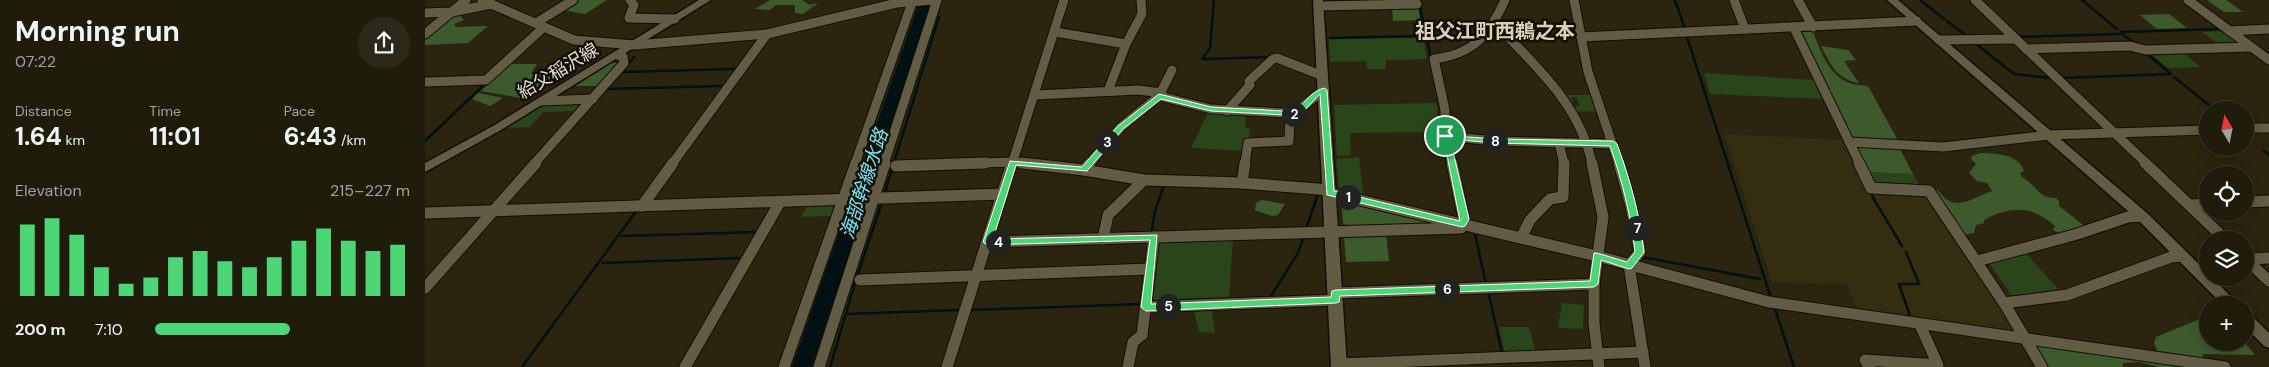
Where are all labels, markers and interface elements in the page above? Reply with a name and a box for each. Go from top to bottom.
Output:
text: Morning run [15,13,180,50]
button: share [358,17,410,69]
district label: 祖父江町西鵜之本 [1415,18,1575,44]
street label: 給父稲沢線 [513,38,603,104]
text: 07:22 [15,51,56,72]
north arrow [2199,101,2254,156]
map controls [2199,101,2254,351]
text: Distance [15,102,72,120]
text: Time [149,102,181,120]
text: Pace [284,102,315,120]
pin: 2 [1281,102,1307,126]
text: 2 [1290,105,1299,123]
pin [1424,115,1466,157]
text: 1.64 [15,120,62,153]
text: 11:01 [149,120,201,153]
text: 6:43 [284,120,337,153]
icon: arrive [1431,122,1459,150]
water label: 海部幹線水路 [834,124,894,242]
pin: 8 [1483,128,1507,154]
pin: 3 [1095,130,1119,154]
text: km [62,131,85,149]
text: /km [337,131,366,149]
text: 8 [1491,132,1500,150]
text: 3 [1103,133,1112,151]
button: locate [2199,166,2254,221]
text: Elevation [15,180,82,201]
text: 215–227 m [330,180,410,201]
pin: 1 [1335,184,1361,210]
text: 1 [1346,188,1351,206]
pin: 7 [1625,216,1649,240]
text: 7 [1634,219,1641,237]
pin: 4 [985,230,1011,254]
button: layers [2199,231,2254,286]
text: 4 [994,233,1003,251]
pin: 6 [1435,276,1459,302]
text: 6 [1443,280,1452,298]
pin: 5 [1155,294,1181,318]
button: + [2199,296,2254,351]
text: 5 [1164,297,1173,315]
text: 200 m [15,319,66,340]
text: 7:10 [95,319,123,340]

